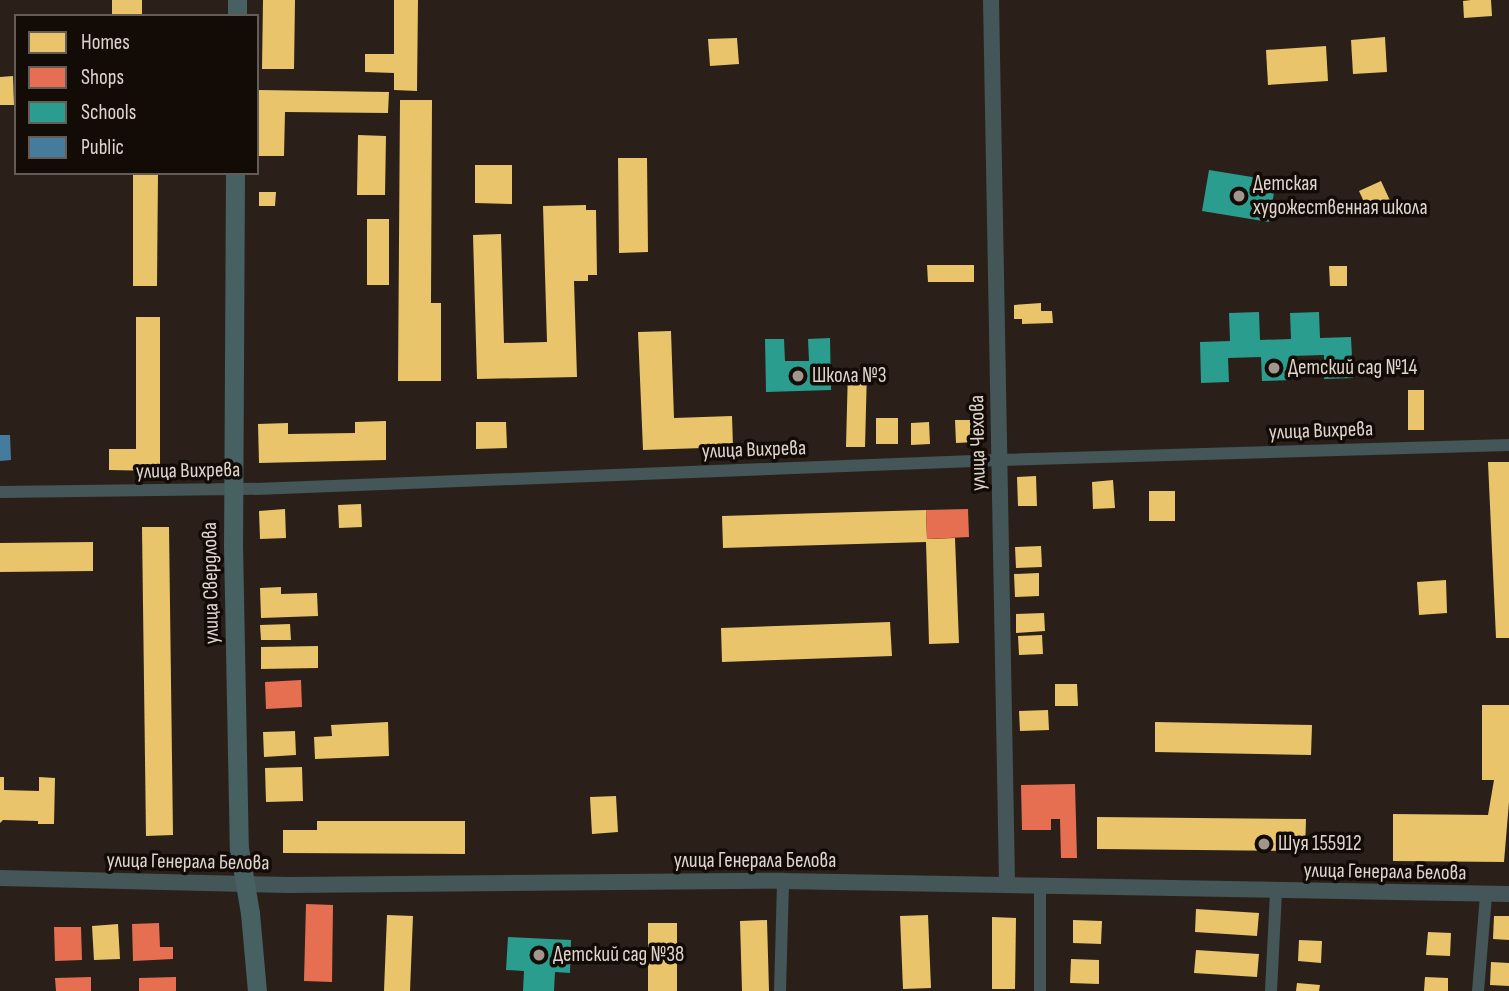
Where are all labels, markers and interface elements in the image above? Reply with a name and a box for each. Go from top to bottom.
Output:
legend [14,14,259,175]
text: Homes [81,30,130,55]
text: Shops [81,65,124,90]
text: Schools [81,100,136,125]
text: Public [81,135,124,160]
place label: Детская художественная школа [1253,171,1428,221]
marker: Детская художественная школа [1231,188,1247,204]
place label: Детский сад №14 [1288,355,1417,381]
marker: Детский сад №14 [1266,360,1282,376]
place label: Школа №3 [812,363,886,389]
marker: Школа №3 [790,368,806,384]
street label: улица Чехова [965,395,991,491]
street label: улица Вихрева [1268,417,1374,445]
street label: улица Вихрева [701,436,807,464]
street label: улица Вихрева [136,457,240,485]
street label: улица Свердлова [197,522,225,644]
place label: Шуя 155912 [1278,831,1362,857]
marker: Шуя 155912 [1256,836,1272,852]
street label: улица Генерала Белова [106,848,270,876]
street label: улица Генерала Белова [674,848,836,874]
street label: улица Генерала Белова [1303,858,1467,886]
place label: Детский сад №38 [553,942,684,968]
marker: Детский сад №38 [531,947,547,963]

